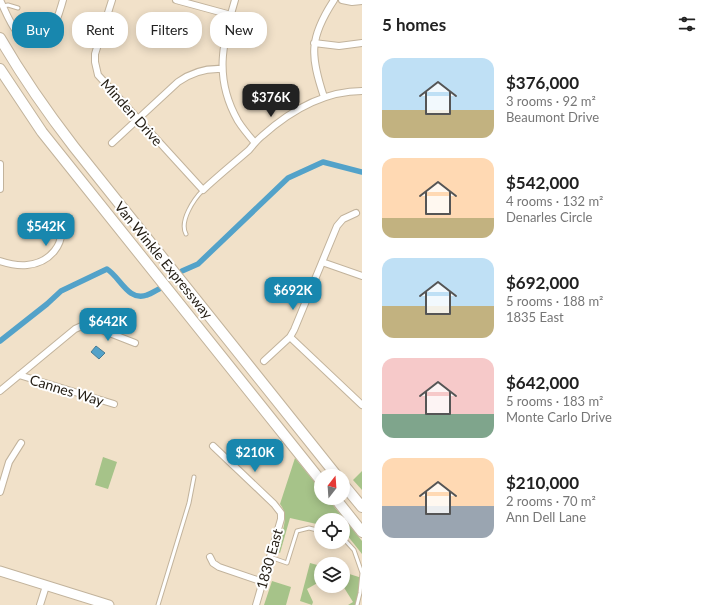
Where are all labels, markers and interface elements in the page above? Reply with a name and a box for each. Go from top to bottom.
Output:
chip: Buy [12,12,64,48]
chip: Rent [72,12,128,48]
chip: Filters [136,12,202,48]
chip: New [210,12,267,48]
icon: filters [676,13,698,35]
text: 5 homes [382,14,446,35]
text: $376,000 [506,72,579,93]
icon: home [414,74,462,122]
street label: Minden Drive [98,75,166,149]
pin: $376K [243,84,299,118]
text: $376K [251,89,291,105]
text: 3 rooms · 92 m² [506,93,596,109]
text: Beaumont Drive [506,109,599,125]
text: $542,000 [506,172,579,193]
icon: home [414,174,462,222]
text: 4 rooms · 132 m² [506,193,603,209]
street label: Van Winkle Expressway [112,198,217,323]
text: Denarles Circle [506,209,592,225]
pin: $542K [18,213,74,247]
text: $542K [26,218,66,234]
text: $692,000 [506,272,579,293]
icon: home [414,274,462,322]
pin: $692K [265,277,321,311]
text: $692K [273,282,313,298]
text: 5 rooms · 188 m² [506,293,603,309]
pin: $642K [80,308,136,342]
text: 1835 East [506,309,564,325]
text: $642K [88,313,128,329]
street label: Cannes Way [28,371,107,410]
text: $642,000 [506,372,579,393]
icon: home [414,374,462,422]
text: 5 rooms · 183 m² [506,393,603,409]
text: Monte Carlo Drive [506,409,612,425]
pin: $210K [227,439,283,473]
text: $210K [235,444,275,460]
north arrow [314,469,350,505]
map controls [314,469,350,593]
text: $210,000 [506,472,579,493]
icon: home [414,474,462,522]
text: 2 rooms · 70 m² [506,493,596,509]
text: Ann Dell Lane [506,509,586,525]
button: locate [314,513,350,549]
street label: 1830 East [252,527,286,591]
button: layers [314,557,350,593]

